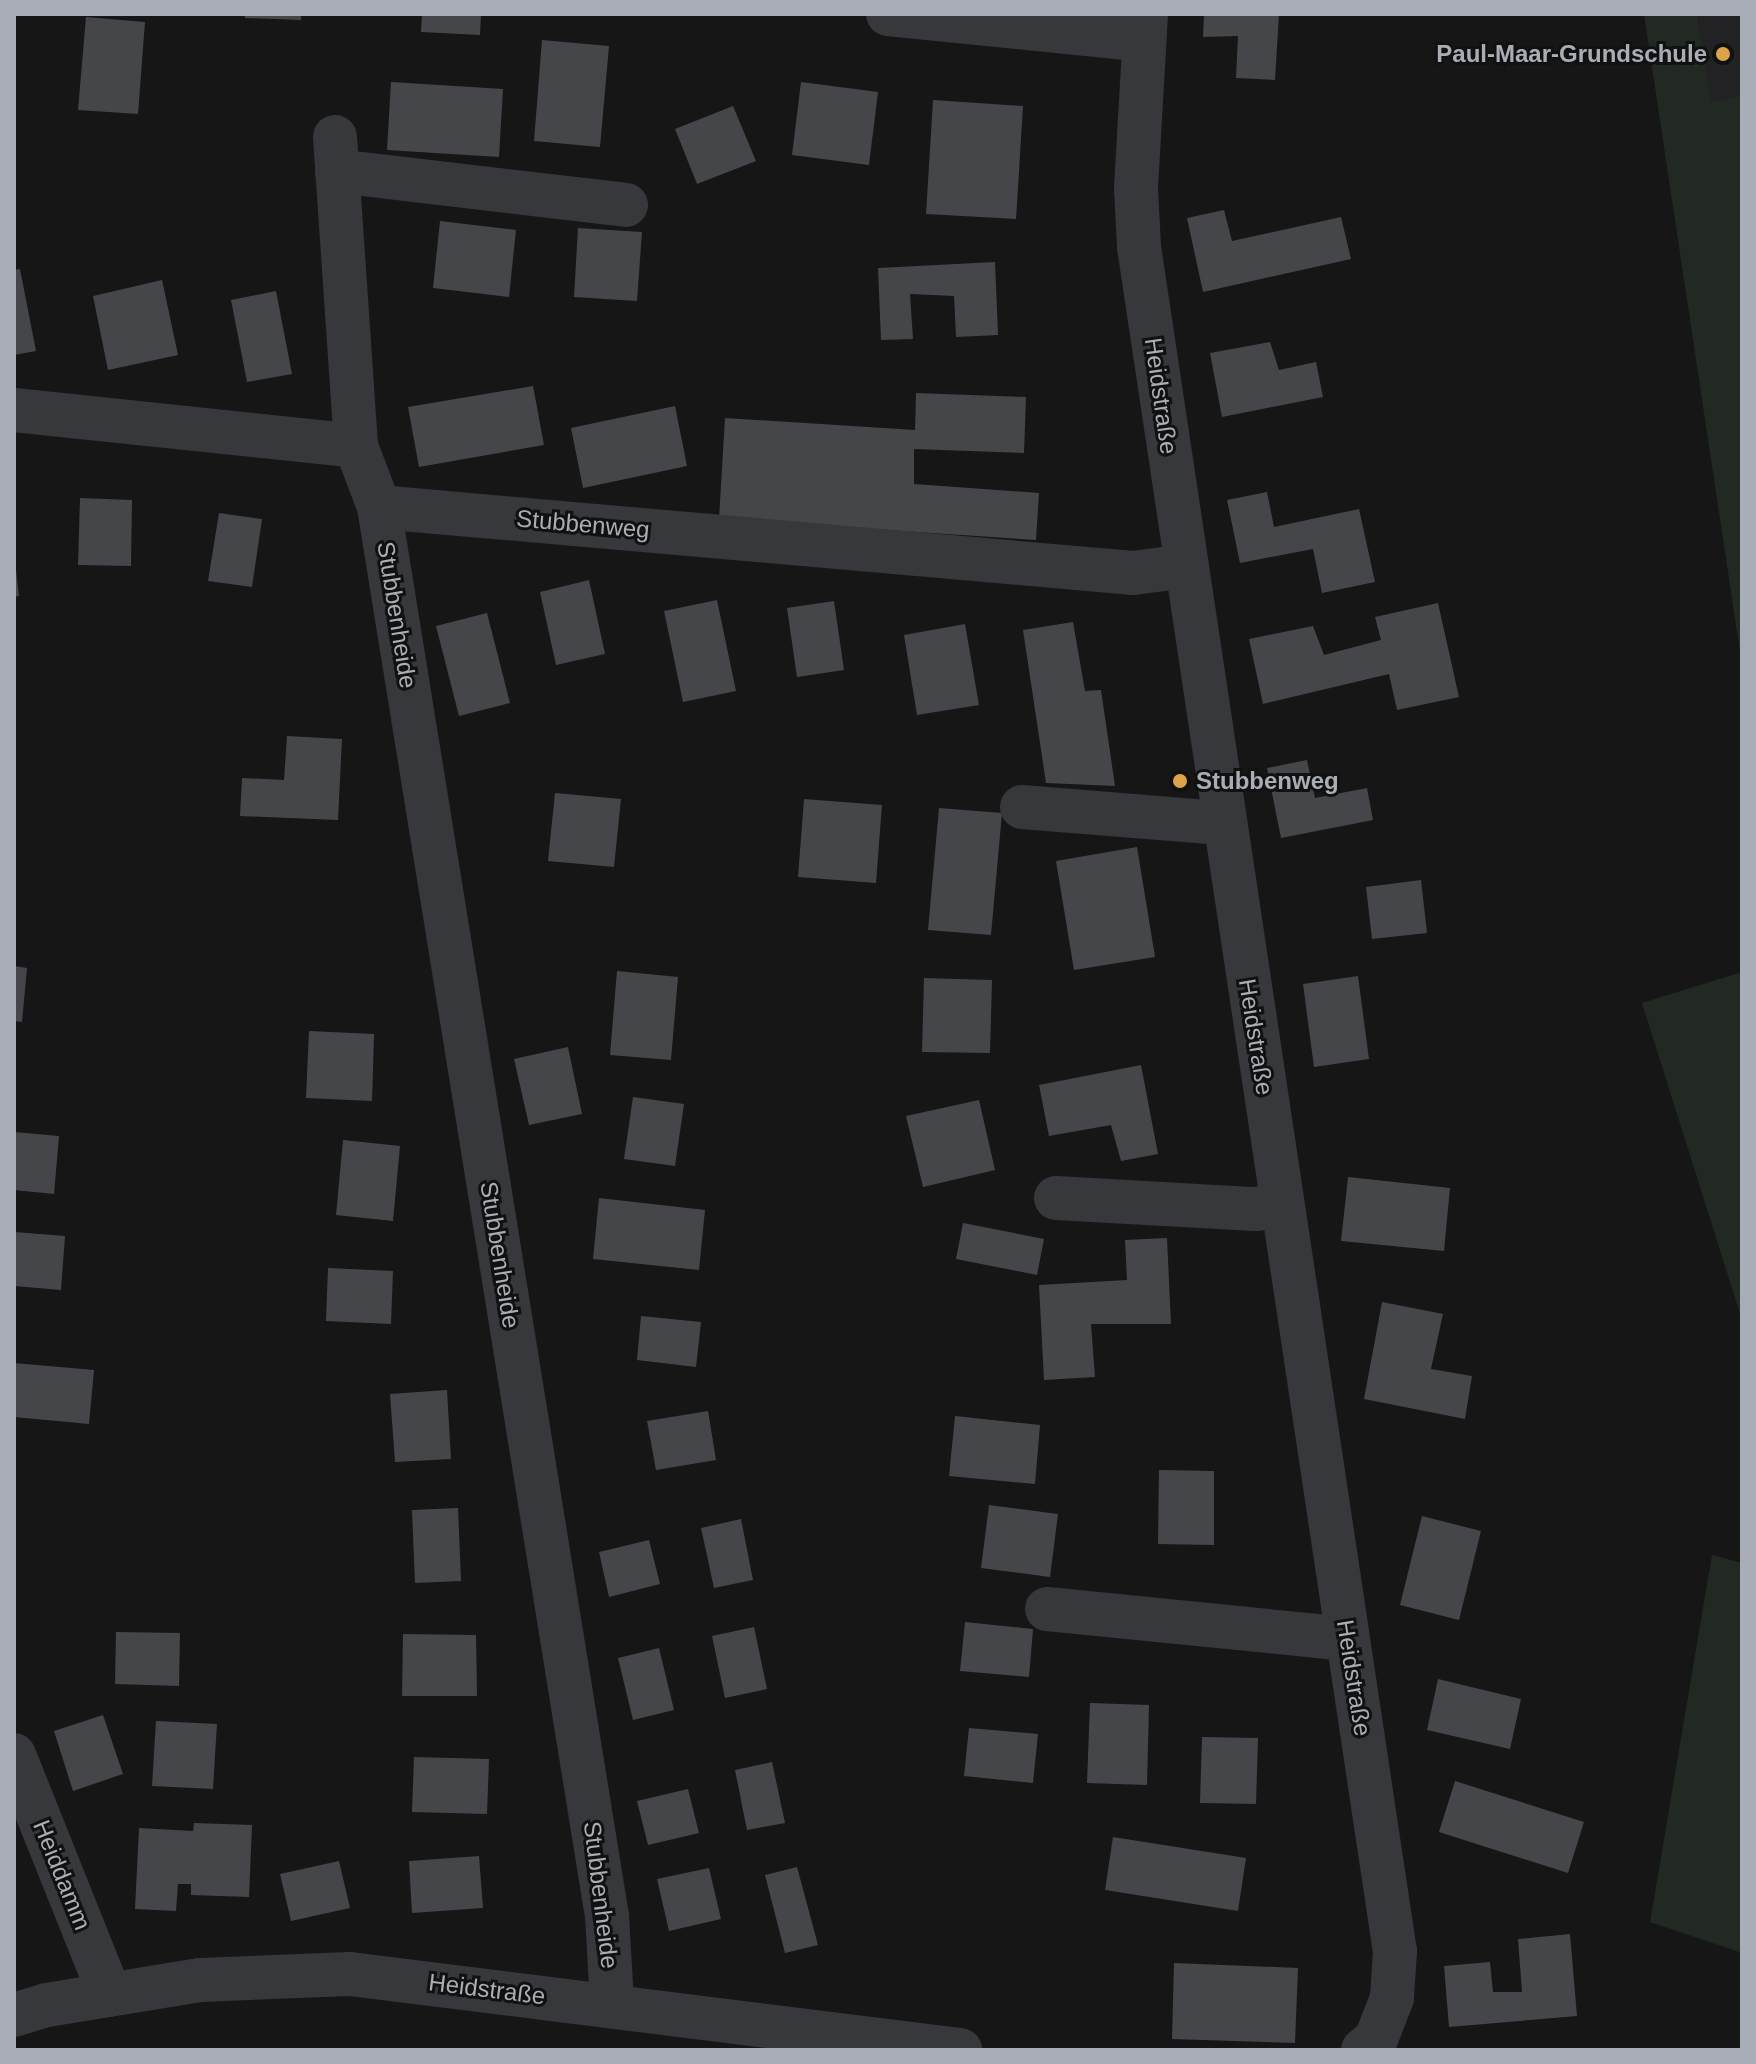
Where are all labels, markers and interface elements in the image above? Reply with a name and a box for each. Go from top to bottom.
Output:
place label: Paul-Maar-Grundschule [1436,40,1707,68]
marker: Paul-Maar-Grundschule [1714,45,1732,63]
street label: Heidstraße [1139,336,1183,456]
street label: Stubbenweg [515,504,651,544]
street label: Stubbenheide [371,540,423,690]
place label: Stubbenweg [1196,767,1339,795]
marker: Stubbenweg [1171,772,1189,790]
street label: Heidstraße [1233,977,1279,1097]
street label: Stubbenheide [474,1180,526,1330]
street label: Heidstraße [1331,1618,1377,1738]
street label: Heiddamm [27,1816,97,1934]
street label: Stubbenheide [578,1820,624,1970]
street label: Heidstraße [427,1968,547,2010]

